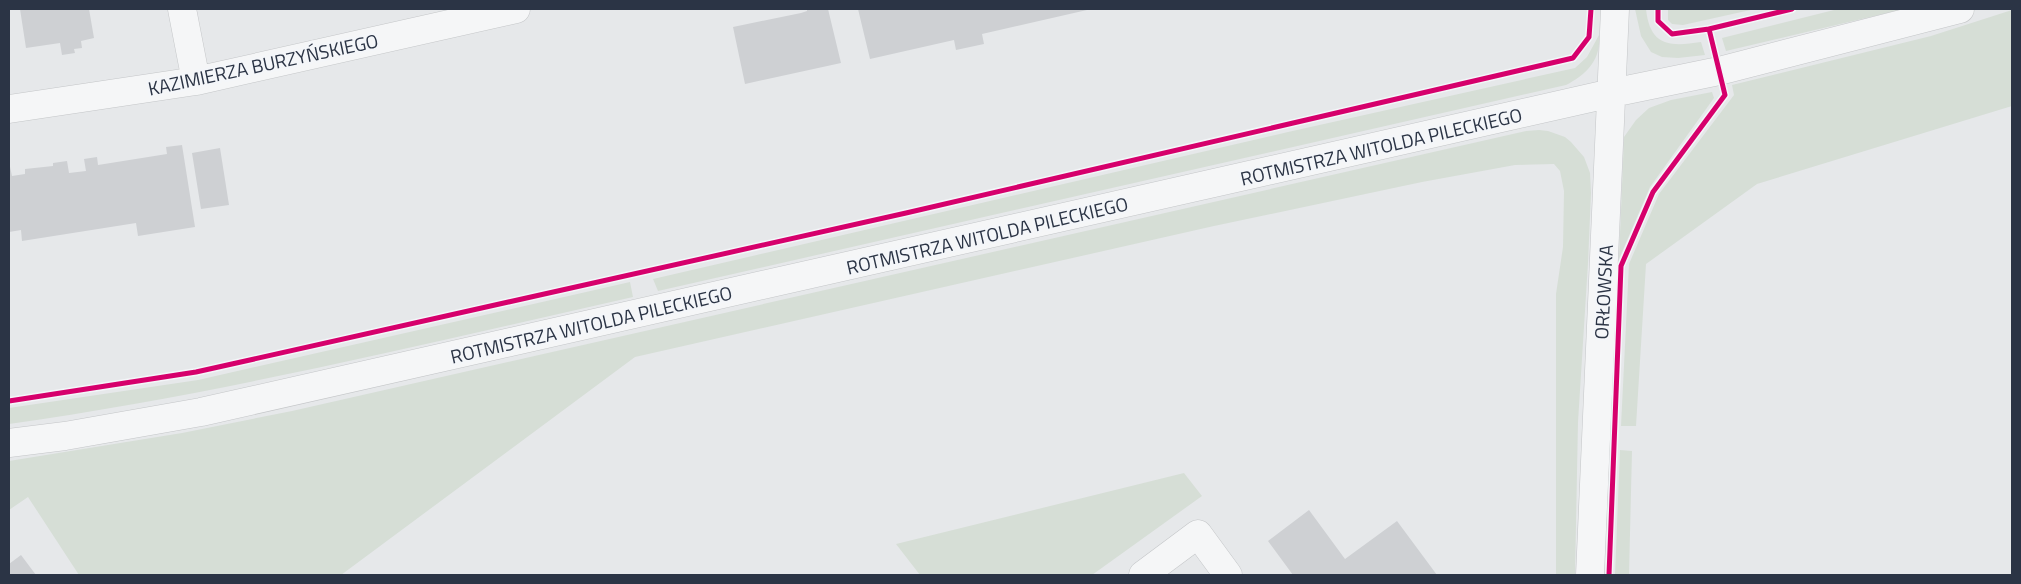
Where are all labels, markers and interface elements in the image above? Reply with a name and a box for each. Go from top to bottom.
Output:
street label: KAZIMIERZA BURZYŃSKIEGO [145,25,381,103]
street label: ROTMISTRZA WITOLDA PILECKIEGO [1237,99,1525,193]
street label: ROTMISTRZA WITOLDA PILECKIEGO [843,188,1131,282]
street label: ORŁOWSKA [1586,244,1620,340]
street label: ROTMISTRZA WITOLDA PILECKIEGO [447,277,735,371]

